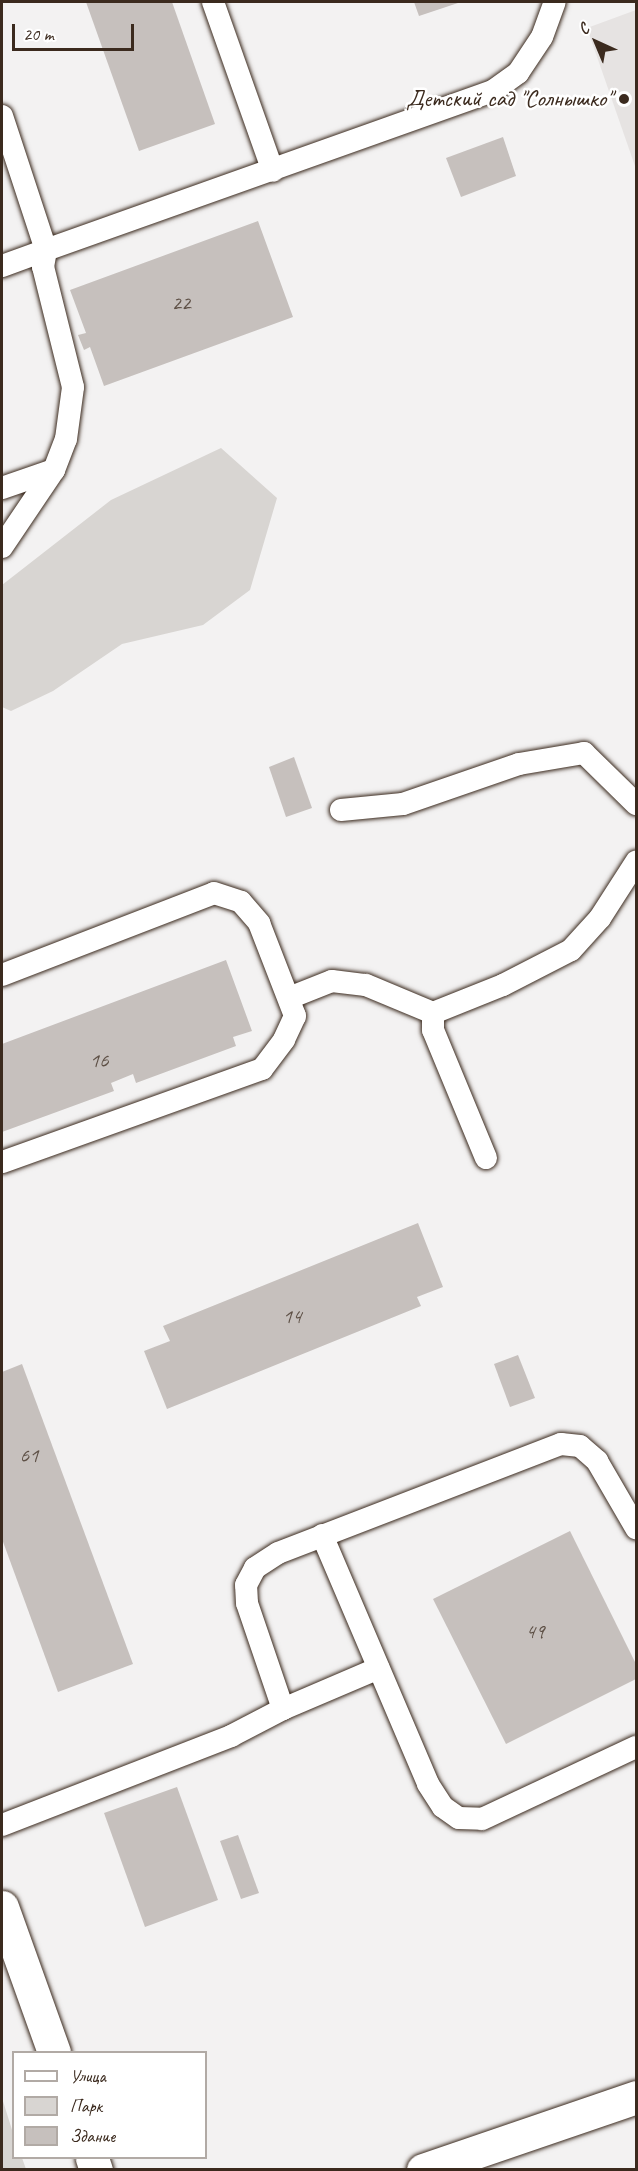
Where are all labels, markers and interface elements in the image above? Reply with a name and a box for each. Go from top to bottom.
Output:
scale bar [15,12,136,50]
north arrow [566,12,626,72]
text: С [574,19,593,39]
text: 20 m [23,23,54,45]
place label: Детский сад "Солнышко" [406,85,612,113]
marker: Детский сад "Солнышко" [617,92,631,106]
house number: 22 [172,290,190,316]
house number: 16 [90,1047,108,1073]
house number: 14 [283,1303,301,1329]
house number: 61 [20,1442,38,1468]
house number: 49 [526,1618,544,1644]
legend [12,2051,207,2159]
text: Улица [70,2065,106,2087]
text: Парк [70,2095,102,2117]
text: Здание [70,2125,115,2147]

